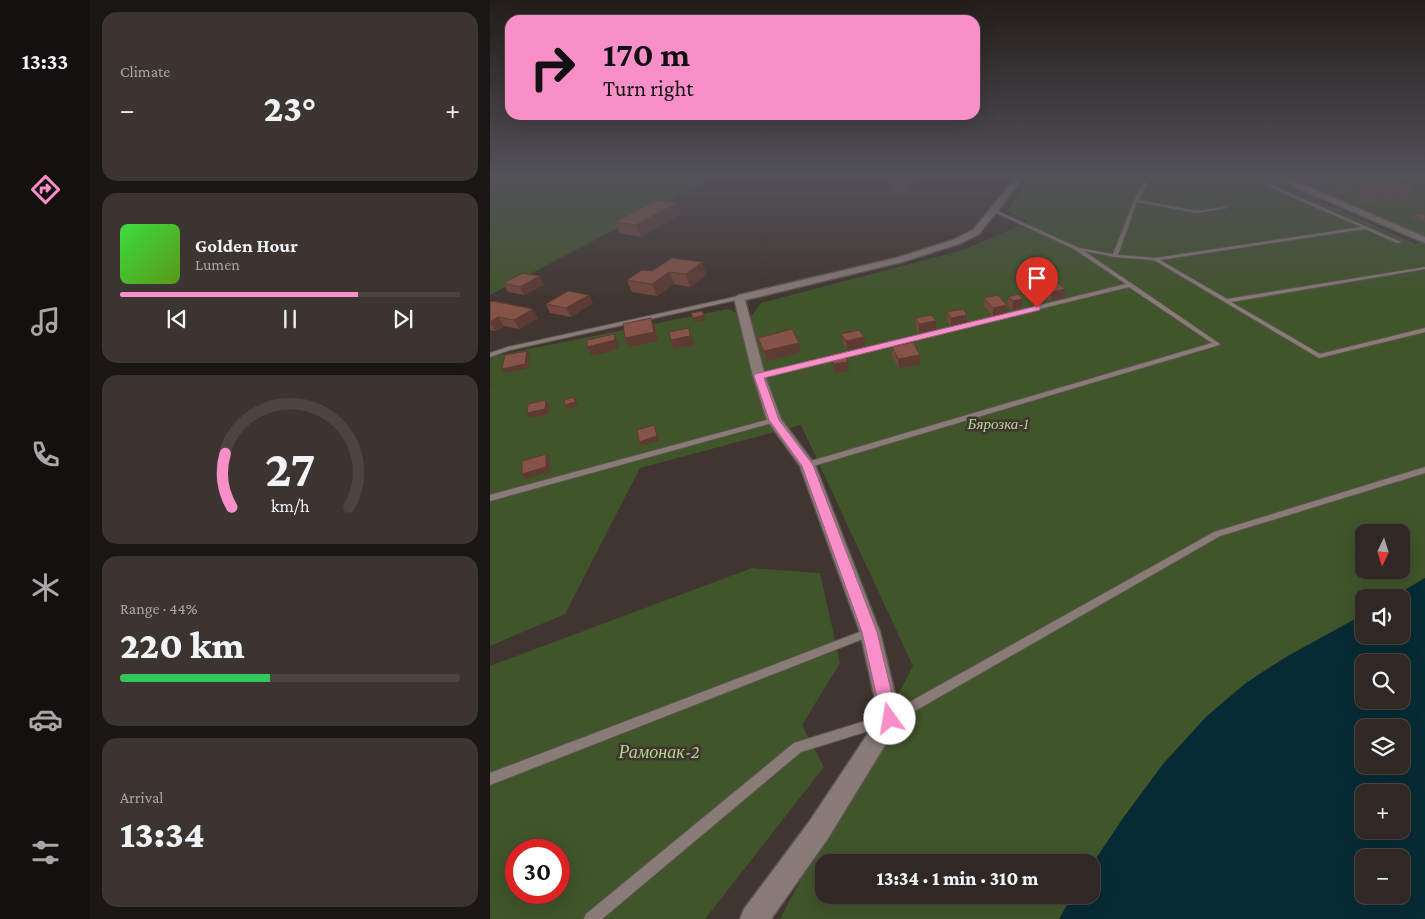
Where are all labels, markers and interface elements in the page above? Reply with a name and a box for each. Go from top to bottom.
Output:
icon: right [520,35,585,100]
text: 170 m [603,35,690,74]
text: 13:33 [22,49,68,74]
text: Climate [120,63,170,80]
text: Turn right [603,76,694,101]
text: 23° [263,87,317,129]
text: − [120,94,135,125]
text: + [445,94,460,125]
icon: directions [28,172,63,207]
text: Golden Hour [195,235,298,256]
text: Lumen [195,256,240,273]
pin [1016,257,1058,308]
icon: arrive [1023,264,1051,292]
icon: music [28,304,63,339]
icon: previous [163,305,191,333]
icon: pause [276,305,304,333]
icon: next [389,305,417,333]
park label: Бярозка-1 [966,416,1029,432]
icon: phone [28,437,63,472]
text: 27 [265,439,315,497]
text: km/h [271,496,310,516]
north arrow [1355,524,1410,579]
map controls [1355,524,1410,904]
icon: climate [28,570,63,605]
button: sound [1355,589,1410,644]
text: Range · 44% [120,600,197,617]
text: 220 km [120,624,245,666]
button: search [1355,654,1410,709]
position arrow [863,692,915,744]
icon: car [28,702,63,737]
button: layers [1355,719,1410,774]
park label: Рамонак-2 [617,742,700,762]
button: + [1355,784,1410,839]
text: Arrival [120,789,164,806]
text: 13:34 [120,813,205,855]
icon: filters [28,835,63,870]
speed limit sign: 30 [505,839,570,904]
button: − [1355,849,1410,904]
text: 13:34 · 1 min · 310 m [877,868,1038,889]

